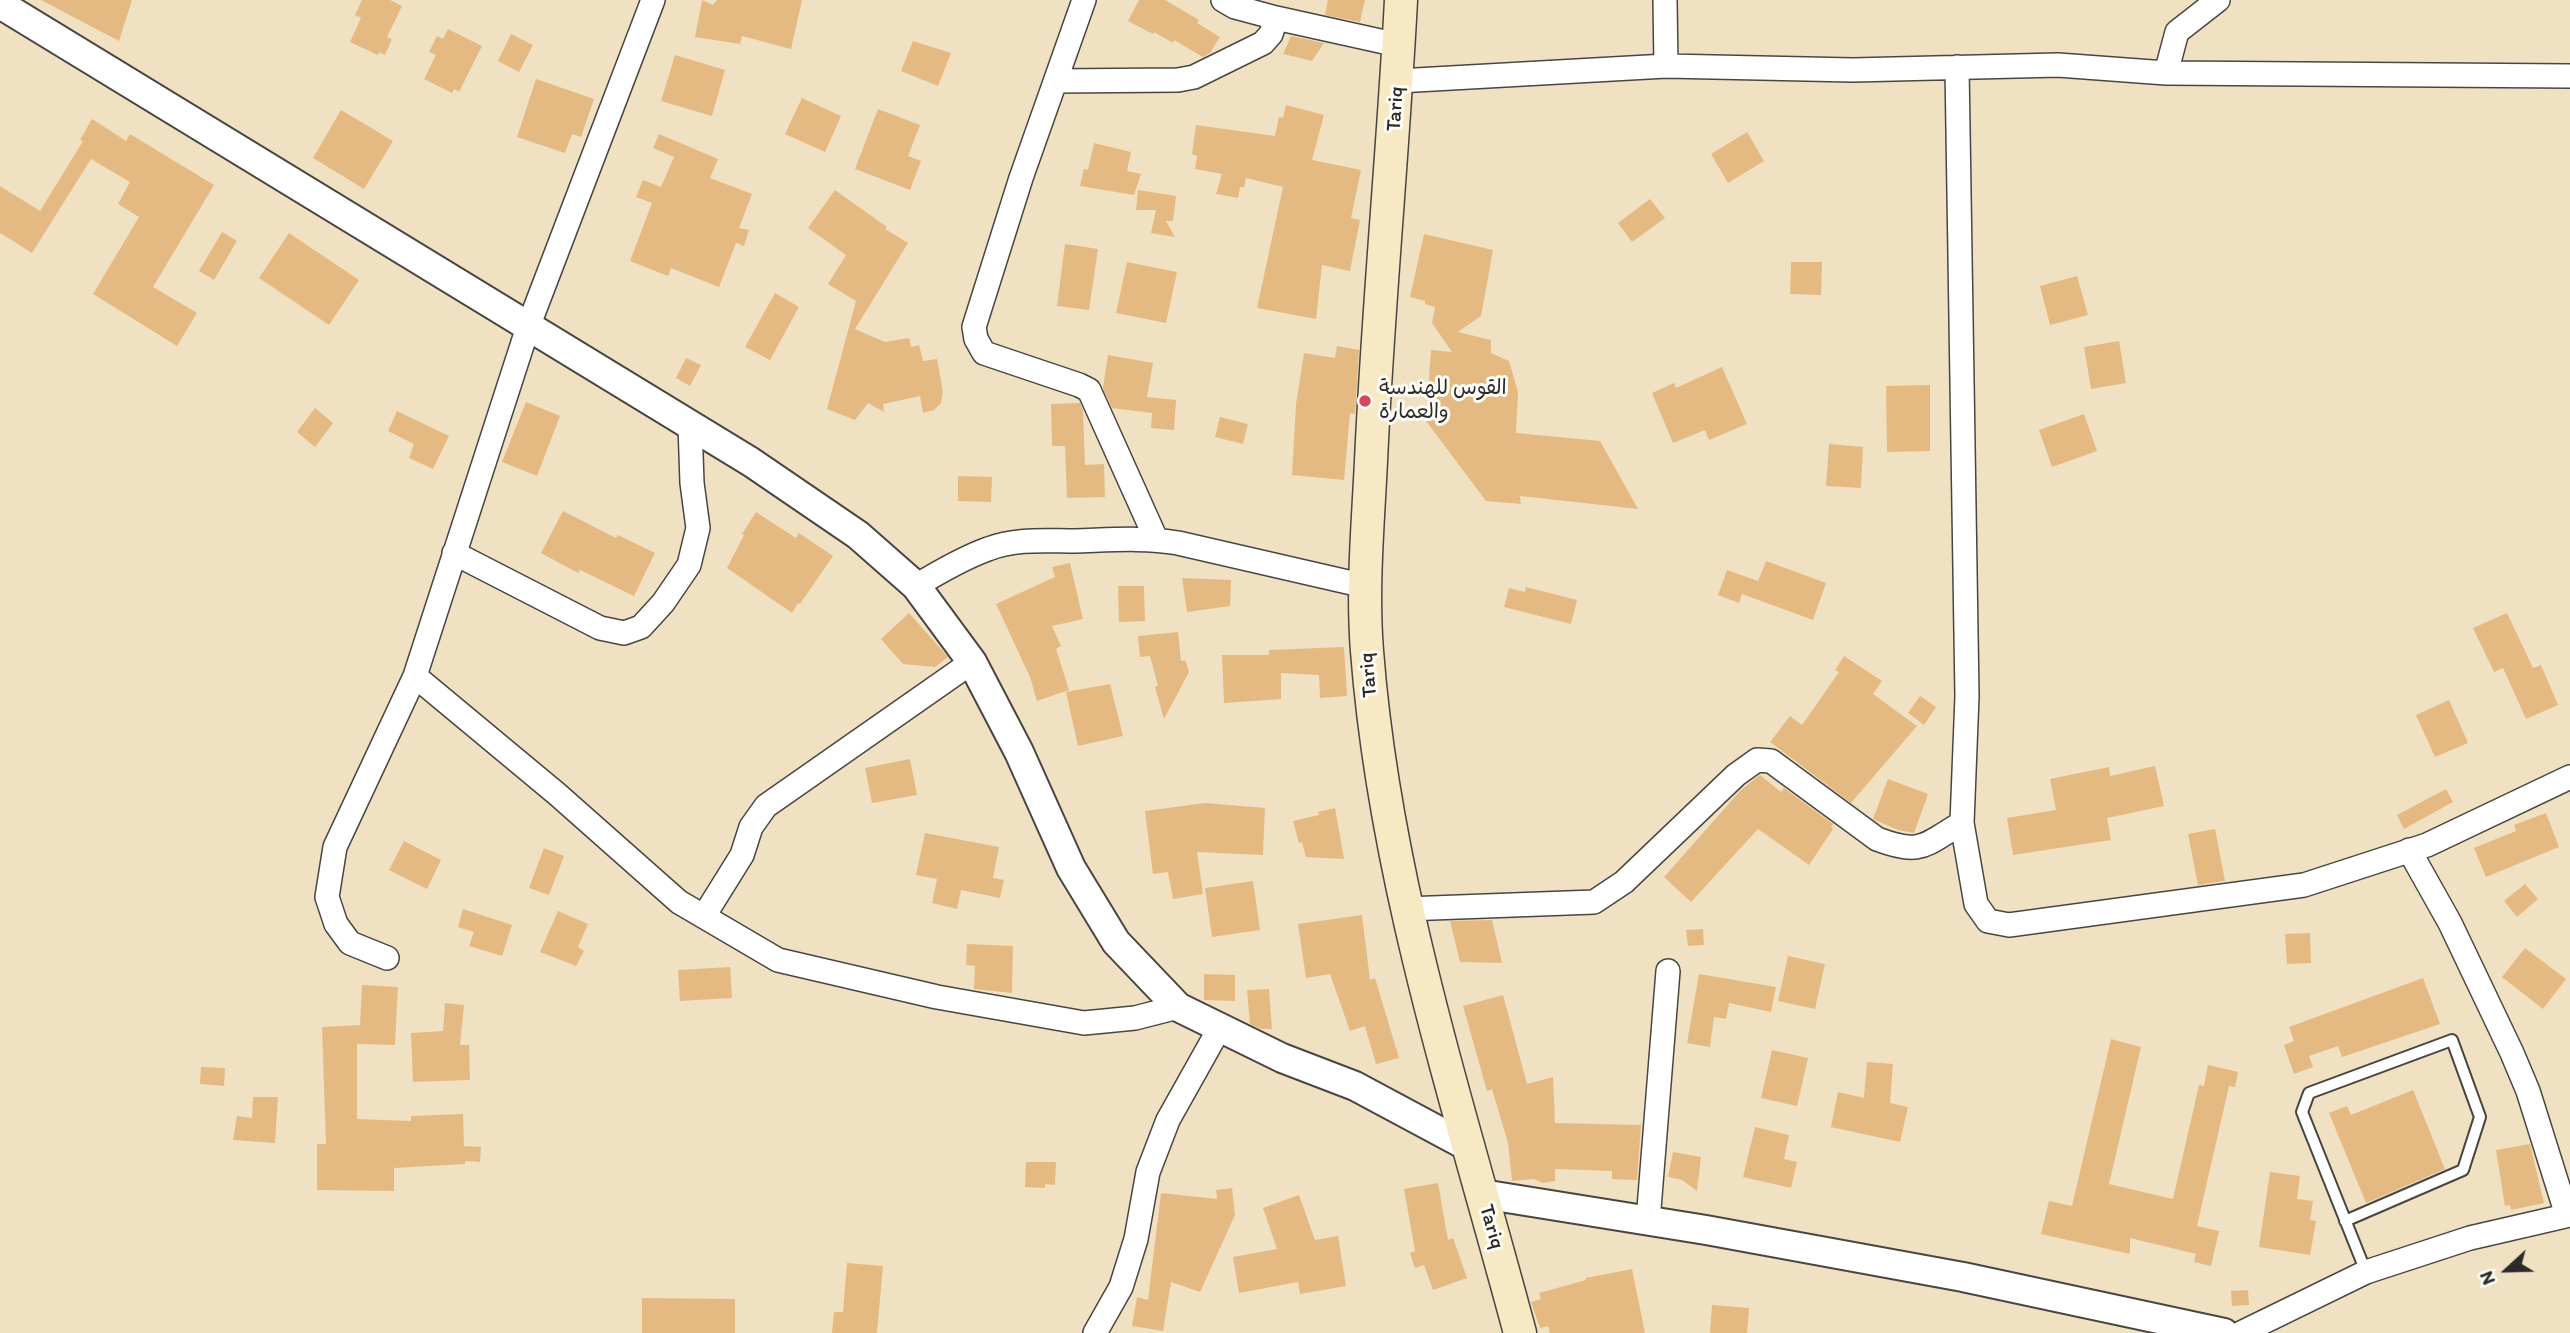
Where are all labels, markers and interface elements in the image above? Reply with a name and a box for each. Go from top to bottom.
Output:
street label: Tariq [1382,86,1410,132]
place label: القوس للهندسة والعمارة [1379,376,1507,426]
marker: القوس للهندسة والعمارة [1357,393,1373,409]
street label: Tariq [1354,651,1384,699]
street label: Tariq [1473,1202,1509,1252]
north arrow [2472,1235,2542,1305]
text: N [2474,1268,2500,1288]

